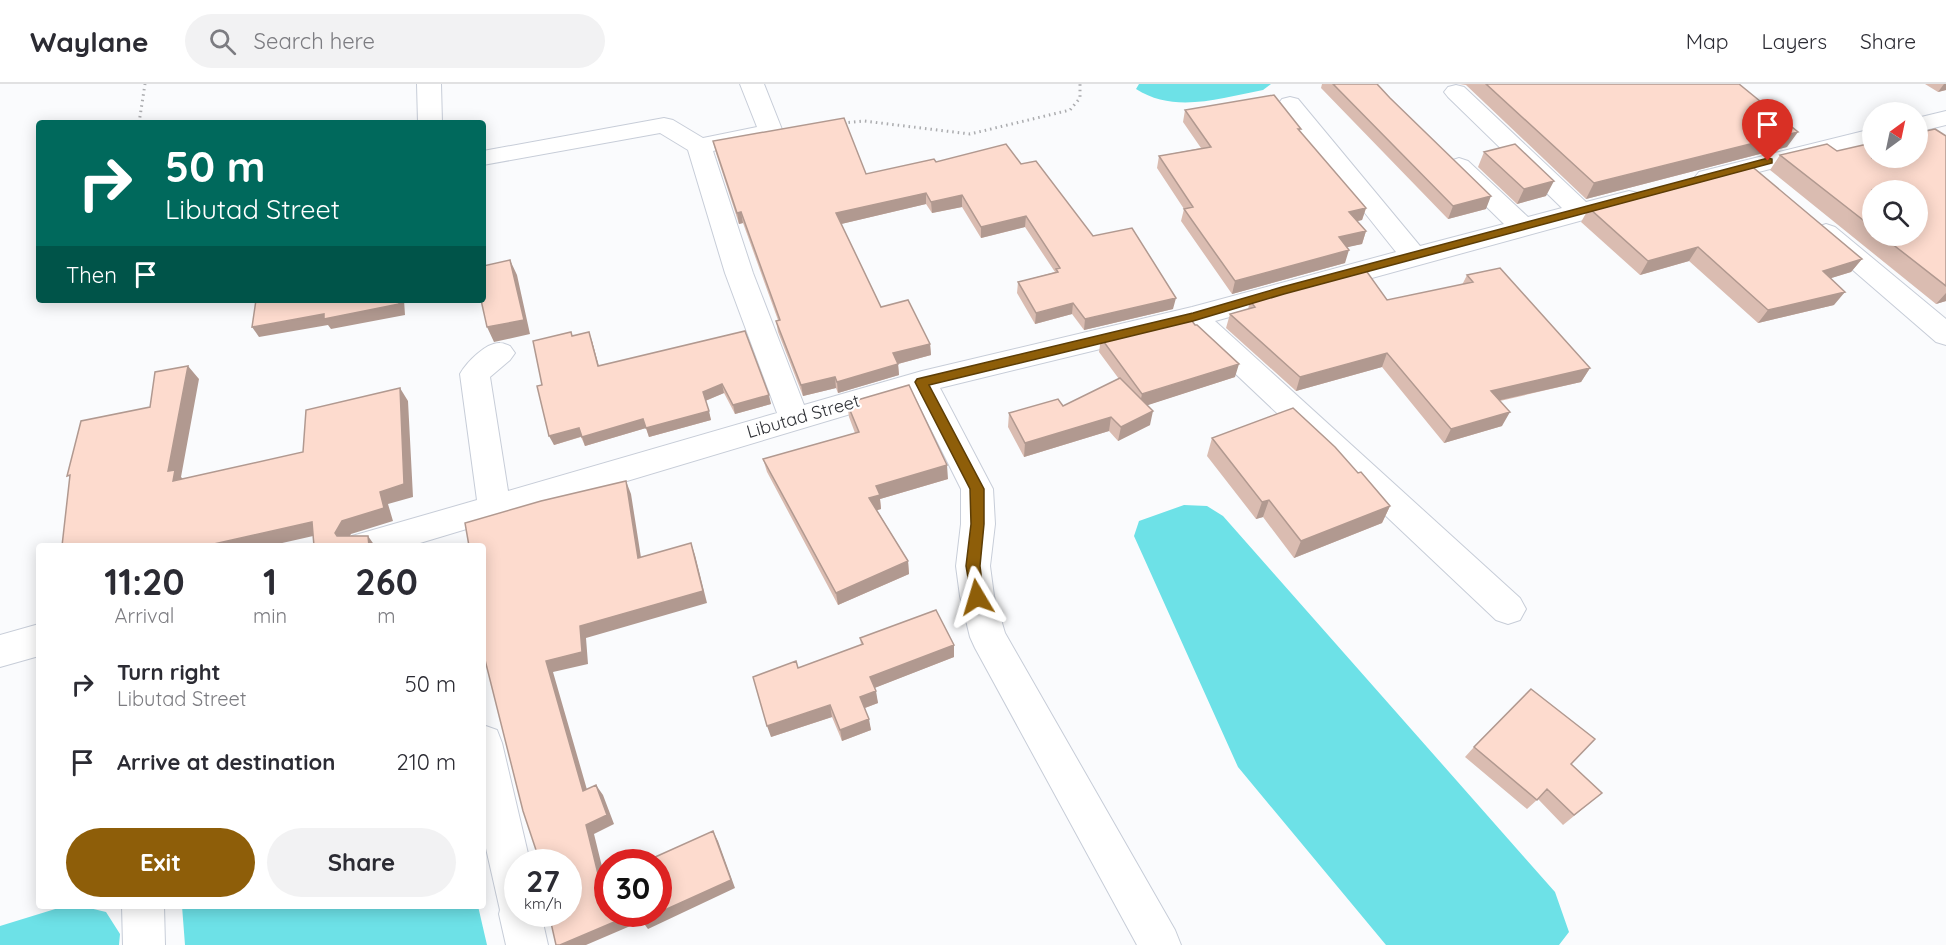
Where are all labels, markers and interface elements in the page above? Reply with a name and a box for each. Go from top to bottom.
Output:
search box [185,14,605,68]
text: Waylane [30,24,149,59]
icon: search [206,25,239,58]
text: Search here [254,27,375,55]
text: Map [1686,28,1729,54]
text: Layers [1762,28,1827,54]
text: Share [1860,28,1916,54]
pin [1742,99,1793,161]
north arrow [1862,102,1928,168]
map controls [1862,102,1928,246]
icon: arrive [1751,108,1784,141]
text: 50 m [165,140,265,193]
icon: right [66,144,144,222]
button: search [1862,180,1928,246]
text: Libutad Street [165,192,340,226]
icon: arrive [129,258,162,291]
text: Then [66,261,117,289]
street label: Libutad Street [744,389,862,443]
text: 11:20 [104,559,185,604]
text: 1 [263,559,277,604]
text: 260 [355,559,418,604]
position arrow [945,565,1009,629]
text: Arrival [115,603,174,628]
text: min [253,603,287,628]
text: m [377,603,396,628]
text: Turn right [117,658,221,686]
icon: right [66,668,99,701]
text: 50 m [405,670,456,698]
text: Libutad Street [117,686,247,711]
icon: arrive [66,746,99,779]
text: Arrive at destination [117,748,335,776]
text: 210 m [397,748,456,776]
button: Exit [66,828,255,897]
button: Share [267,828,456,897]
speed limit sign: 30 [594,849,672,927]
text: 27 [526,862,560,900]
text: km/h [524,894,562,913]

